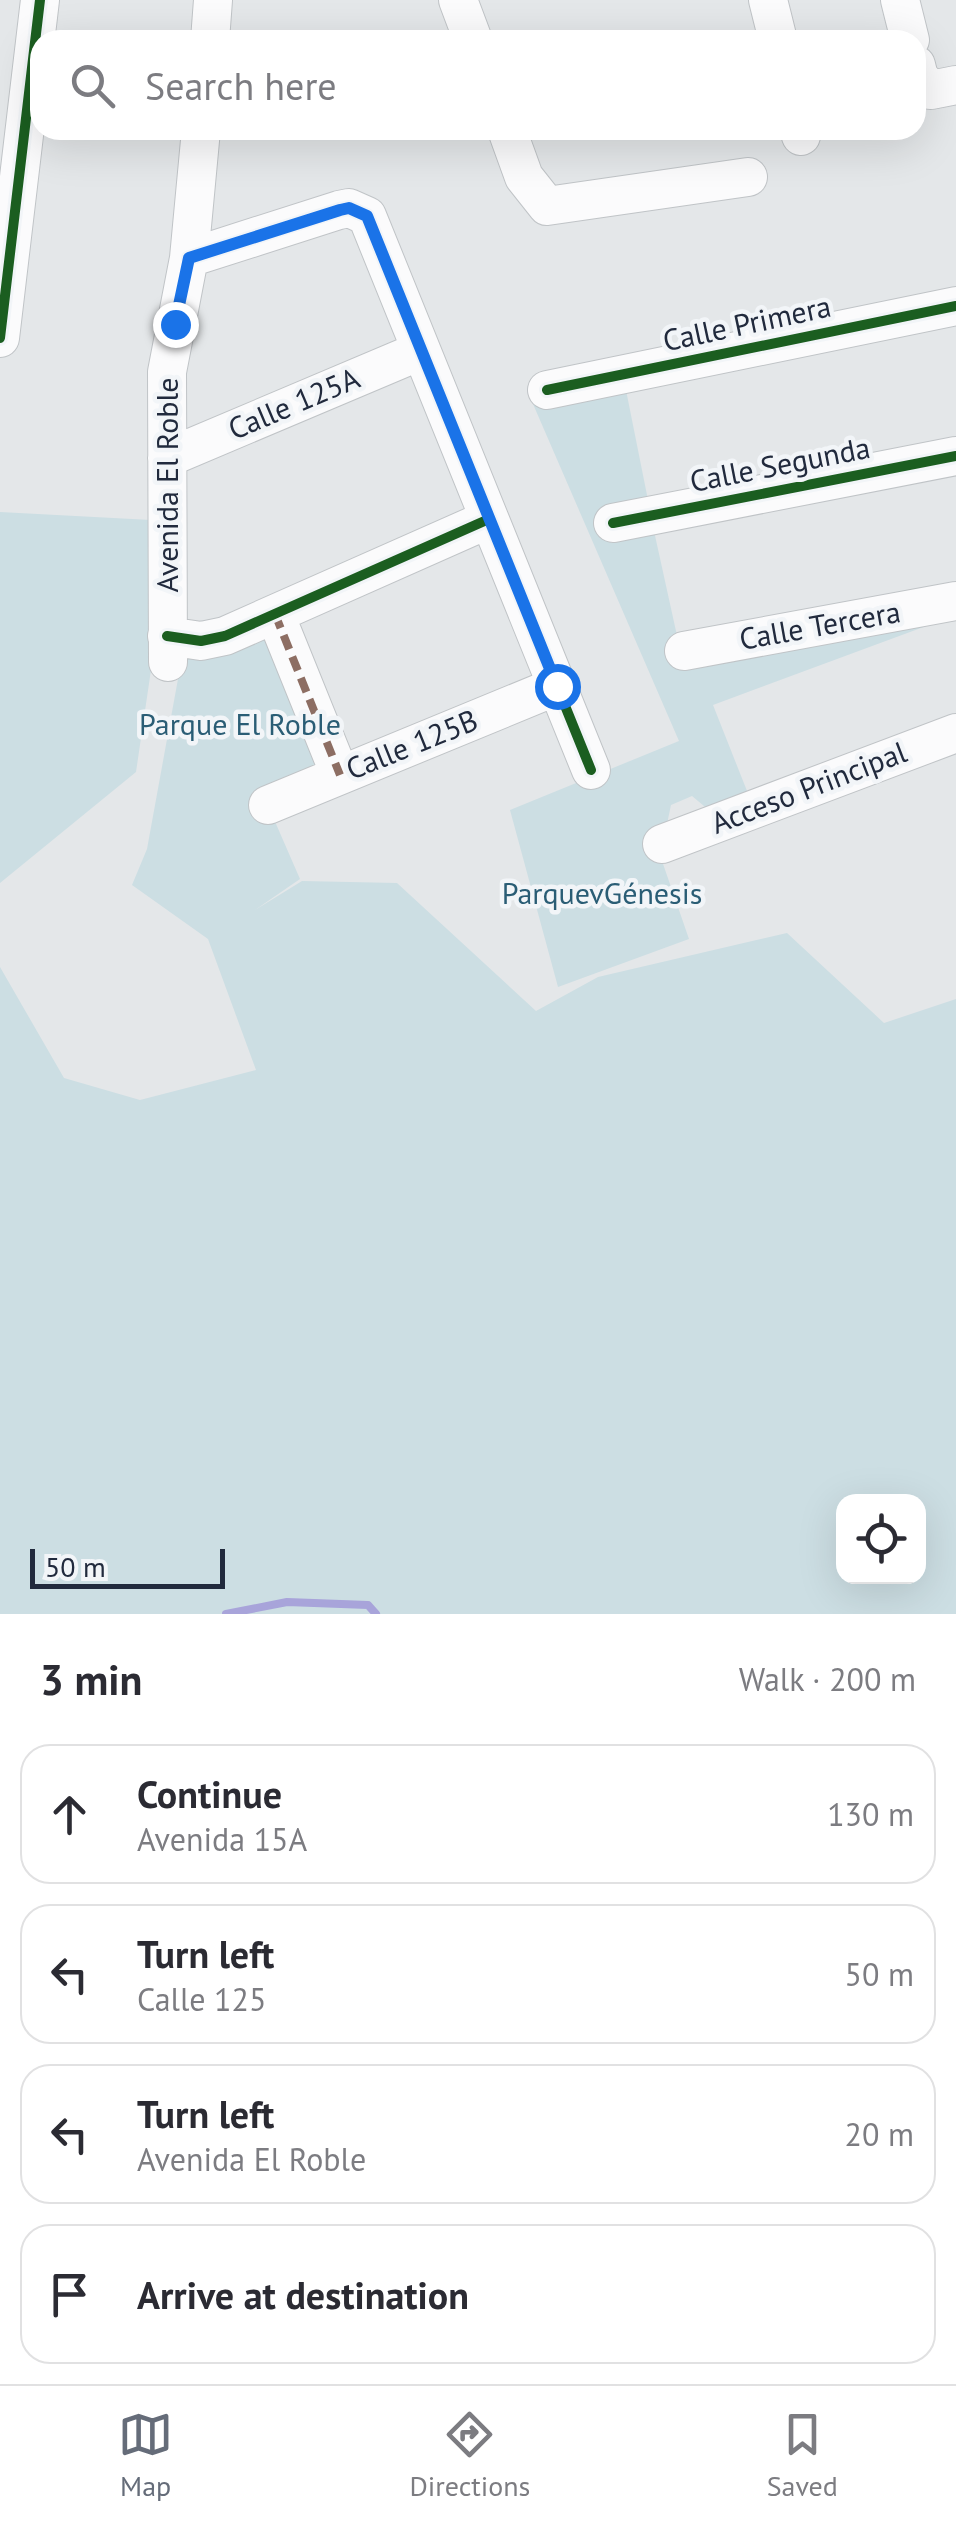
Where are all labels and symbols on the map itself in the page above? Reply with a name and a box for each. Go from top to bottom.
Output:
street label: Calle Primera [659,286,834,359]
route end [153,302,199,348]
street label: Calle 125A [222,357,365,448]
street label: Avenida El Roble [147,378,186,592]
street label: Calle Segunda [686,427,873,500]
street label: Calle Tercera [736,591,903,658]
route start [535,664,581,710]
street label: Calle 125B [340,700,483,788]
park label: Parque El Roble [139,704,341,743]
street label: Acceso Principal [705,731,912,842]
park label: ParquevGénesis [502,873,702,912]
scale bar [30,1544,225,1588]

